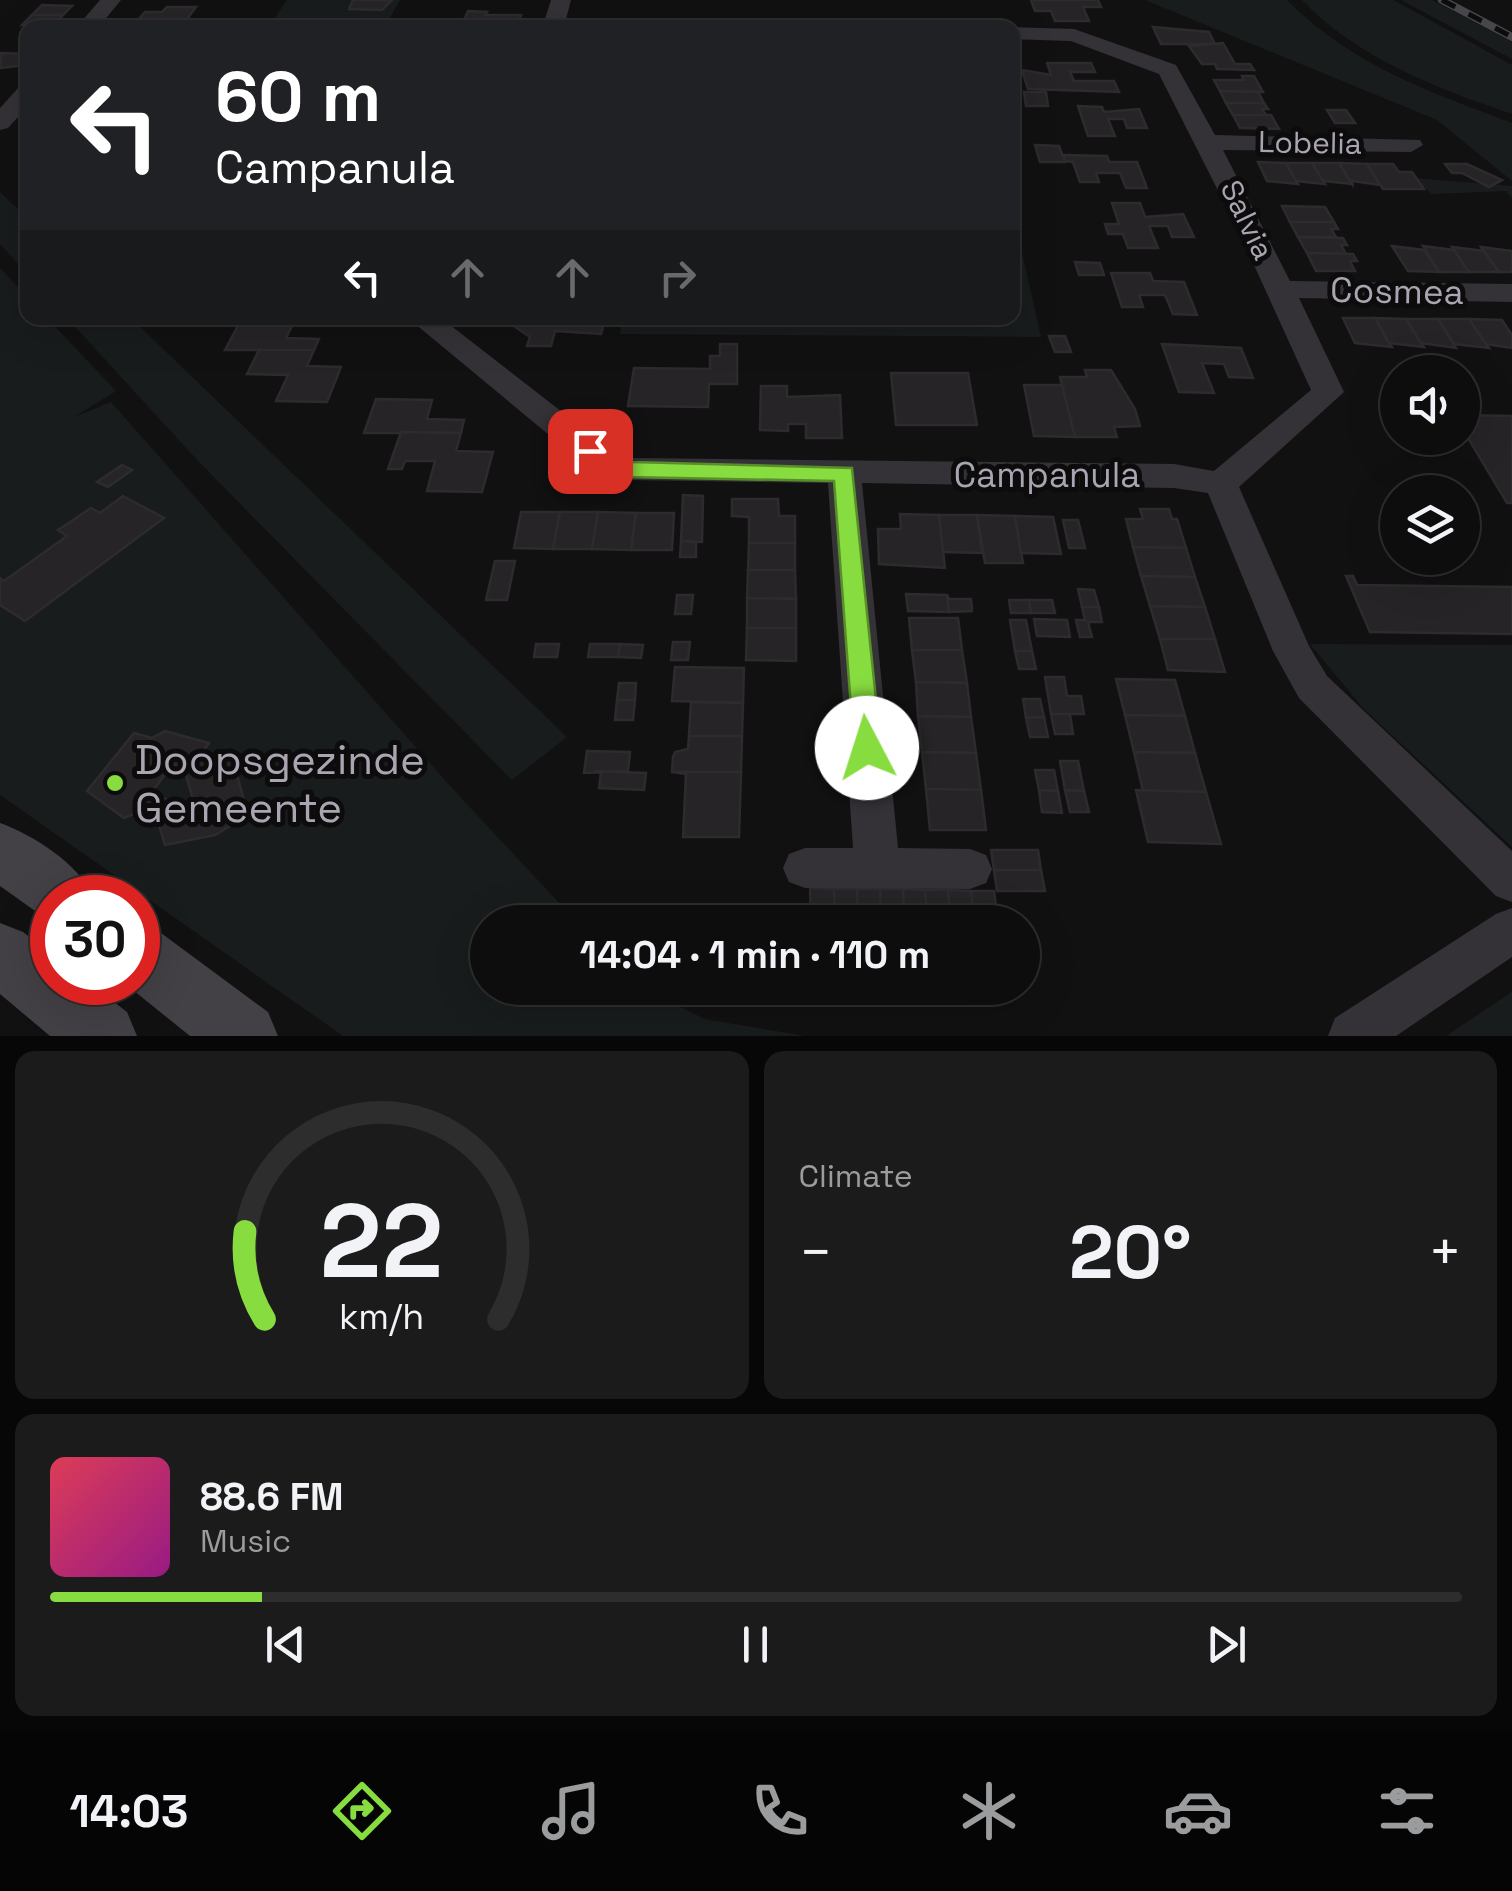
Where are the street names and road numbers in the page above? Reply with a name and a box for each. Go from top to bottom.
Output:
street label: Lobelia [1258,122,1362,163]
street label: Salvia [1212,174,1283,266]
street label: Cosmea [1330,268,1464,314]
street label: Campanula [954,453,1140,497]

